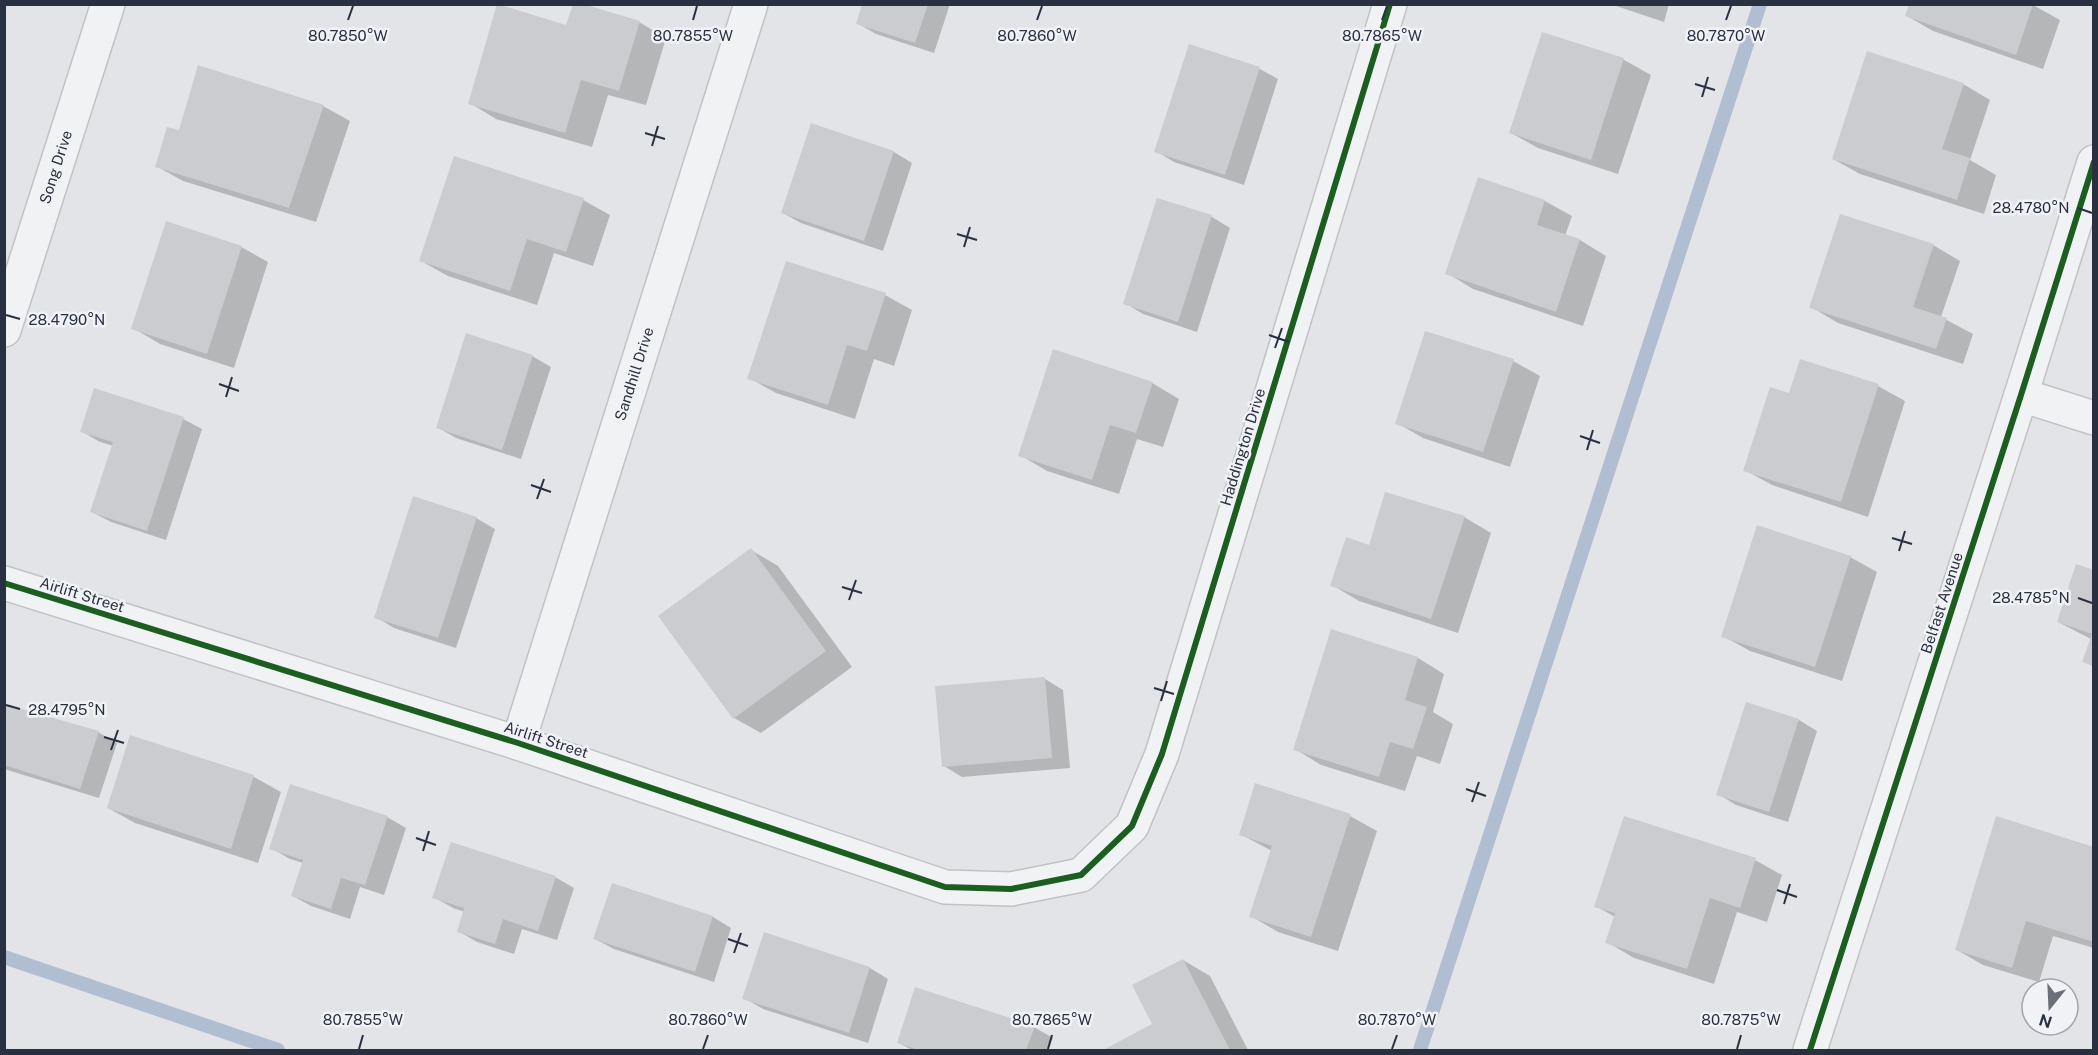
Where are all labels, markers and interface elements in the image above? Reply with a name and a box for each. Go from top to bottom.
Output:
text: 80.7850°W [308,27,388,44]
text: 80.7855°W [653,27,733,44]
text: 80.7860°W [997,27,1077,44]
text: 80.7865°W [1342,27,1422,44]
text: 80.7870°W [1687,27,1765,44]
street label: Song Drive [36,128,75,206]
text: 28.4780°N [1992,199,2070,216]
text: 28.4790°N [29,311,105,328]
street label: Sandhill Drive [611,325,657,423]
street label: Haddington Drive [1217,386,1268,508]
street label: Belfast Avenue [1917,550,1966,656]
street label: Airlift Street [38,574,127,615]
text: 28.4785°N [1992,589,2070,606]
text: 28.4795°N [28,701,106,718]
street label: Airlift Street [502,718,590,761]
north arrow [2020,977,2080,1037]
text: N [2037,1010,2054,1032]
text: 80.7855°W [323,1011,403,1028]
text: 80.7860°W [668,1011,748,1028]
text: 80.7865°W [1012,1011,1092,1028]
text: 80.7870°W [1358,1011,1436,1028]
text: 80.7875°W [1701,1011,1781,1028]

